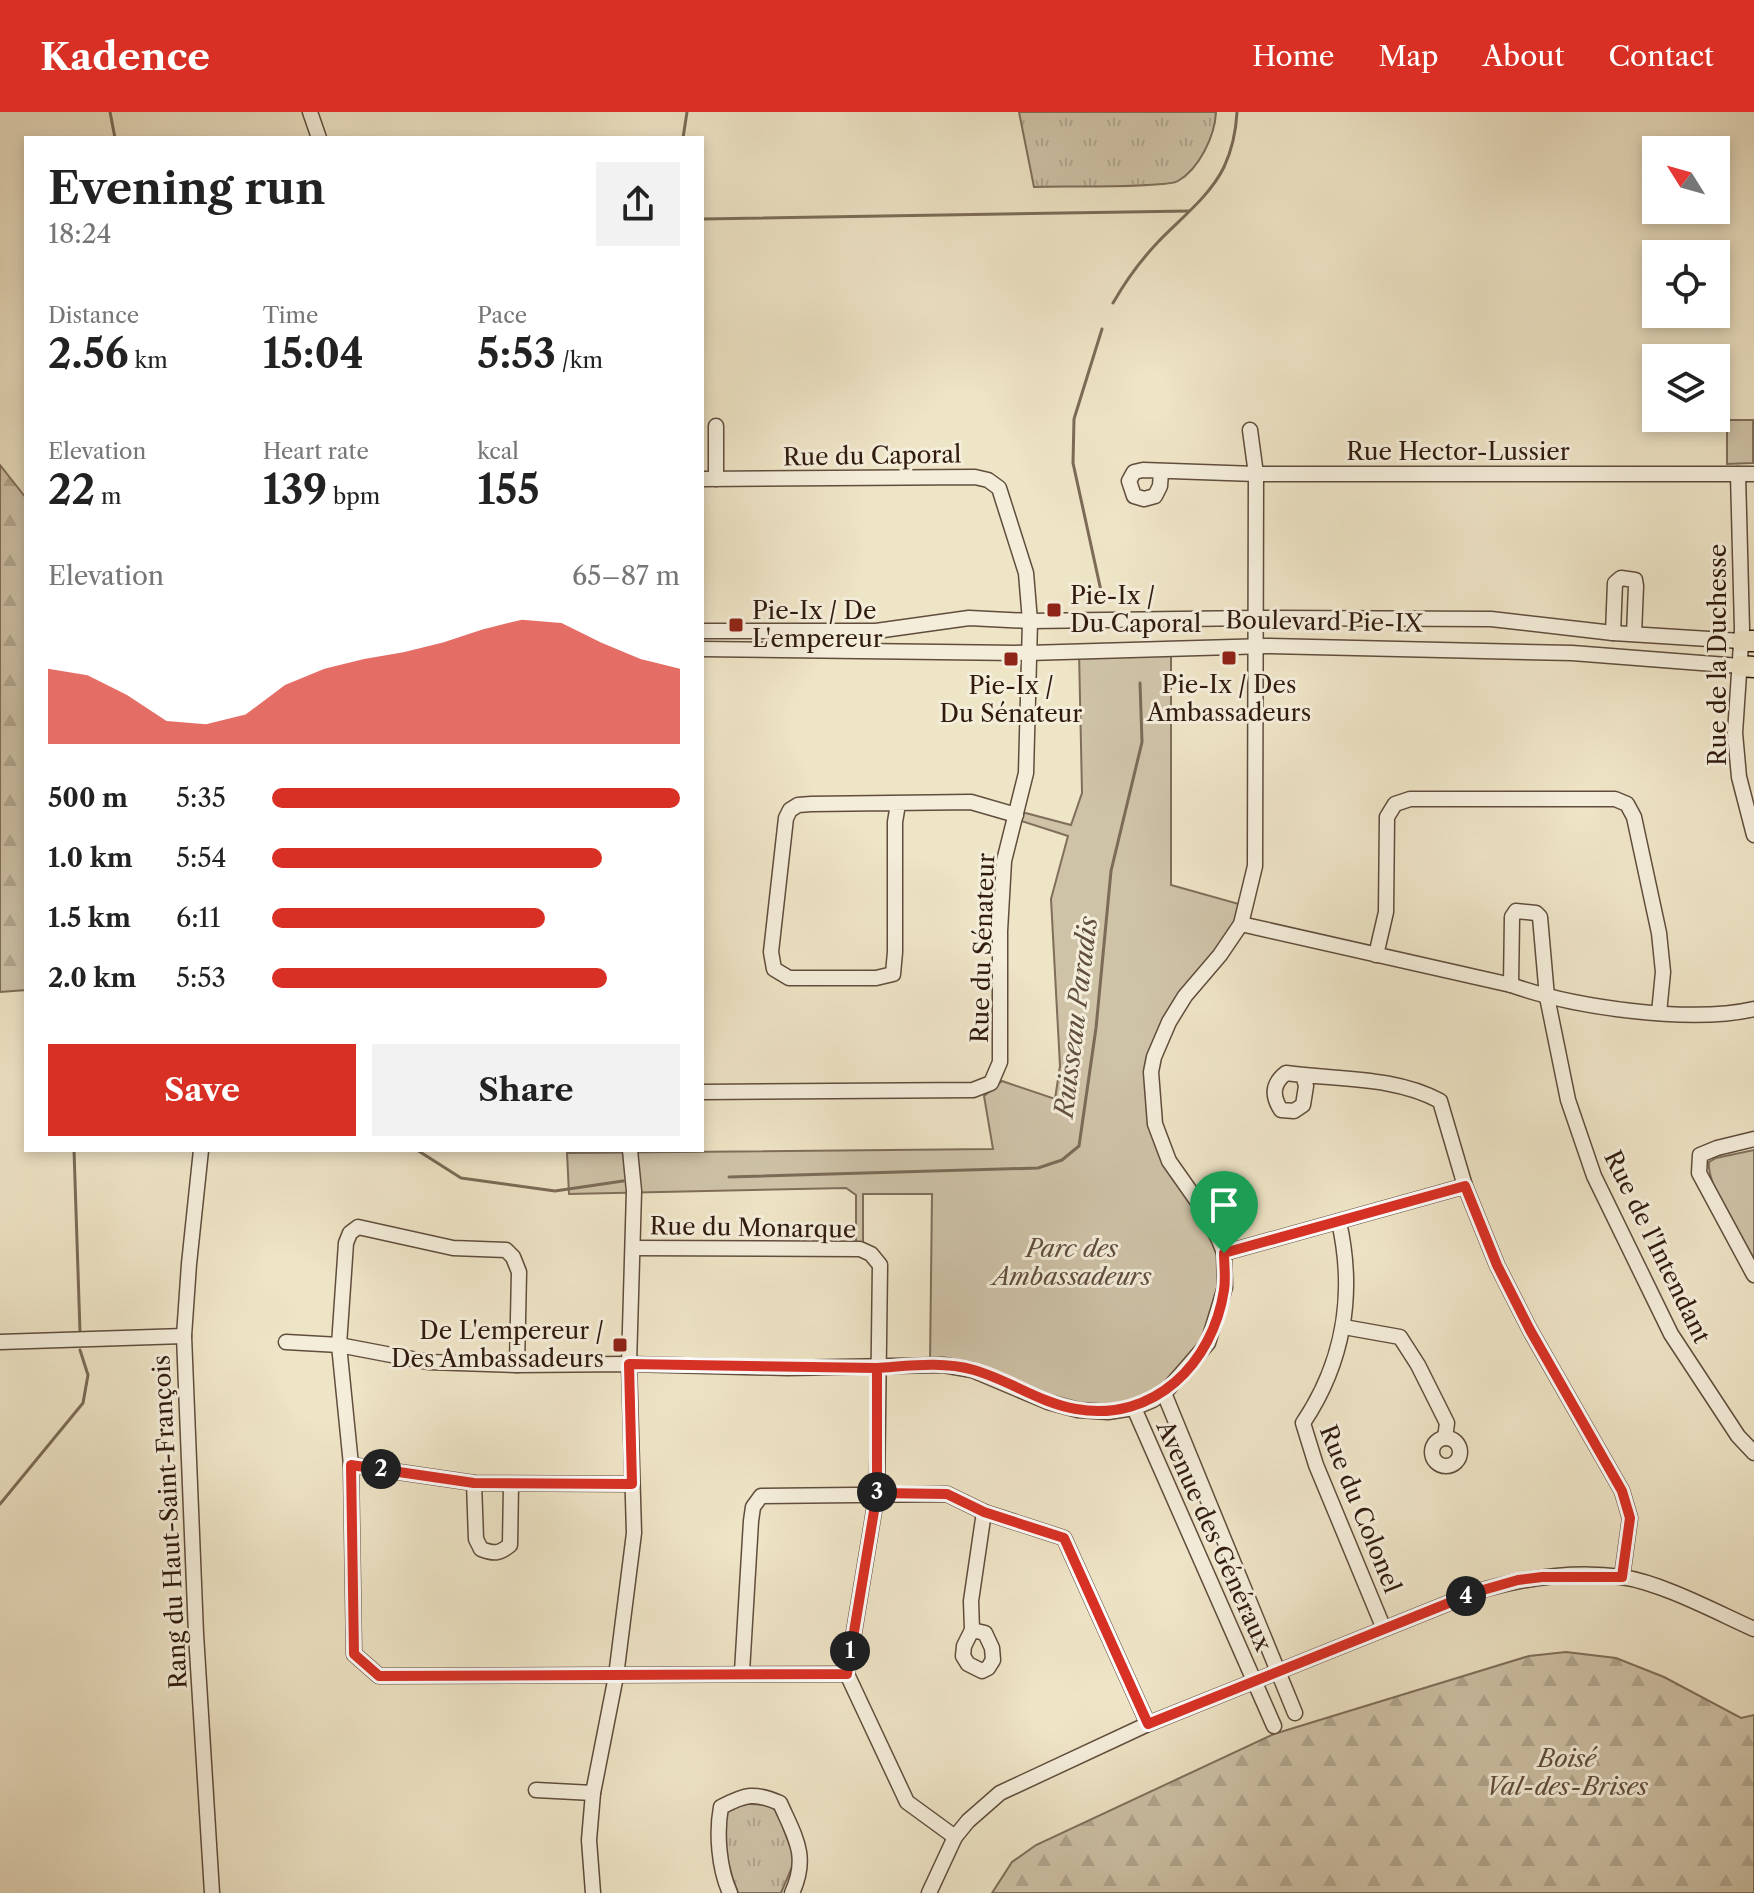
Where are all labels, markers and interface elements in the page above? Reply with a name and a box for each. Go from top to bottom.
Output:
text: Kadence [40,33,210,80]
text: Home [1252,39,1334,73]
text: Map [1378,39,1438,73]
text: About [1482,39,1564,73]
text: Contact [1608,39,1714,73]
north arrow [1642,136,1730,224]
map controls [1642,136,1730,432]
text: Evening run [48,161,325,215]
button: share [596,162,680,246]
text: 18:24 [48,218,112,250]
button: locate [1642,240,1730,328]
text: Distance [48,302,139,329]
text: Time [263,302,318,329]
text: Pace [477,302,527,329]
text: 2.56 [48,329,129,378]
text: 15:04 [263,329,364,378]
text: 5:53 [477,329,556,378]
button: layers [1642,344,1730,432]
text: km [129,347,168,374]
text: /km [556,347,603,374]
street label: Rue Hector-Lussier [1346,437,1570,466]
text: Elevation [48,438,146,465]
text: Heart rate [263,438,369,465]
text: kcal [477,438,519,465]
street label: Rue du Caporal [783,439,961,472]
text: 22 [48,465,95,514]
text: 139 [263,465,327,514]
text: 155 [477,465,540,514]
text: m [95,483,122,510]
text: bpm [327,483,380,510]
street label: Rue de la Duchesse [1703,544,1732,766]
text: Elevation [48,560,164,592]
text: 65–87 m [572,560,680,592]
place label: Pie-Ix / Du Caporal [1070,581,1201,638]
place label: Pie-Ix / De L'empereur [752,596,883,653]
marker: Pie-Ix / Du Caporal [1045,601,1063,619]
street label: Boulevard Pie-IX [1225,605,1423,638]
marker: Pie-Ix / De L'empereur [727,616,745,634]
marker: Pie-Ix / Des Ambassadeurs [1220,649,1238,667]
marker: Pie-Ix / Du Sénateur [1002,650,1020,668]
place label: Pie-Ix / Des Ambassadeurs [1146,670,1311,727]
place label: Pie-Ix / Du Sénateur [940,671,1082,728]
text: 500 m [48,782,128,814]
text: 5:35 [176,782,226,814]
text: 1.0 km [48,842,133,874]
text: 5:54 [176,842,227,874]
street label: Rue du Sénateur [965,852,1000,1044]
text: 1.5 km [48,902,131,934]
text: 6:11 [176,902,220,934]
water label: Ruisseau Paradis [1048,914,1104,1122]
text: 2.0 km [48,962,136,994]
text: 5:53 [176,962,226,994]
button: Save [48,1044,356,1136]
button: Share [372,1044,680,1136]
street label: Rue de l'Intendant [1598,1146,1717,1348]
pin [1190,1171,1258,1253]
icon: arrive [1202,1183,1246,1227]
street label: Rue du Monarque [649,1211,857,1244]
park label: Parc des Ambassadeurs [988,1234,1152,1291]
place label: De L'empereur / Des Ambassadeurs [391,1316,604,1373]
marker: De L'empereur / Des Ambassadeurs [611,1336,629,1354]
street label: Rang du Haut-Saint-François [146,1354,193,1690]
street label: Avenue des Généraux [1150,1415,1278,1656]
street label: Rue du Colonel [1314,1421,1407,1597]
pin: 2 [361,1449,401,1489]
text: 2 [375,1455,388,1482]
pin: 3 [857,1472,897,1512]
text: 3 [871,1478,883,1505]
pin: 4 [1446,1576,1486,1616]
text: 4 [1459,1582,1473,1609]
pin: 1 [830,1631,870,1671]
text: 1 [845,1637,855,1664]
park label: Boisé Val-des-Brises [1486,1744,1648,1801]

